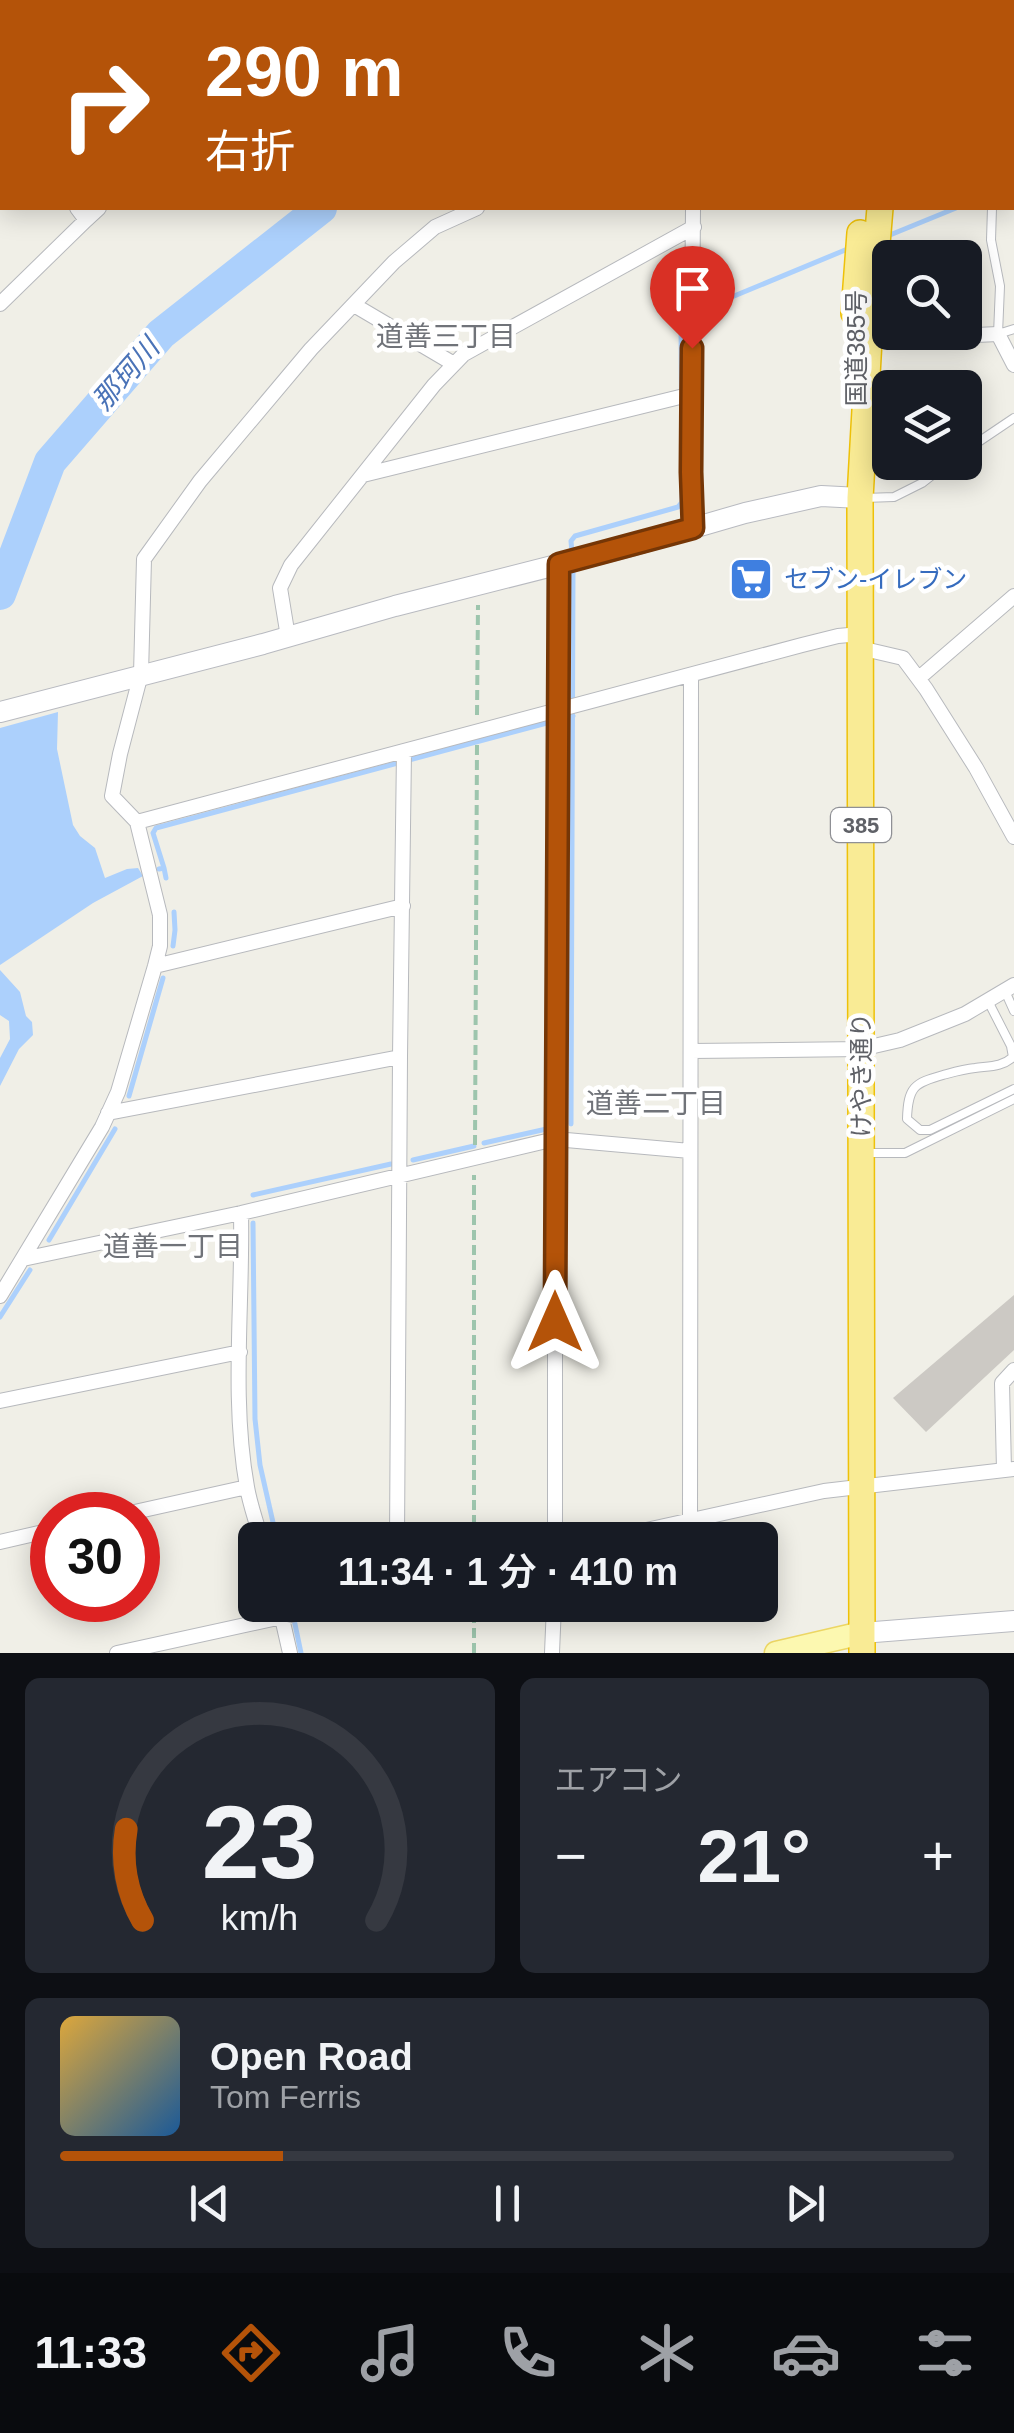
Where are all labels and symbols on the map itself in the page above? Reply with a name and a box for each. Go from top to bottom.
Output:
pin [650,246,735,349]
street label: 国道385号 [842,290,870,406]
district label: 道善三丁目 [376,321,516,352]
water label: 那珂川 [87,330,167,416]
supermarket icon: セブン-イレブン [728,556,774,602]
place label: セブン-イレブン [784,565,967,593]
road number: 385 [831,808,891,842]
street label: けやき通り [847,1012,875,1138]
district label: 道善二丁目 [586,1088,726,1119]
district label: 道善一丁目 [103,1231,243,1262]
position arrow [503,1270,607,1374]
speed limit sign: 30 [30,1492,160,1622]

